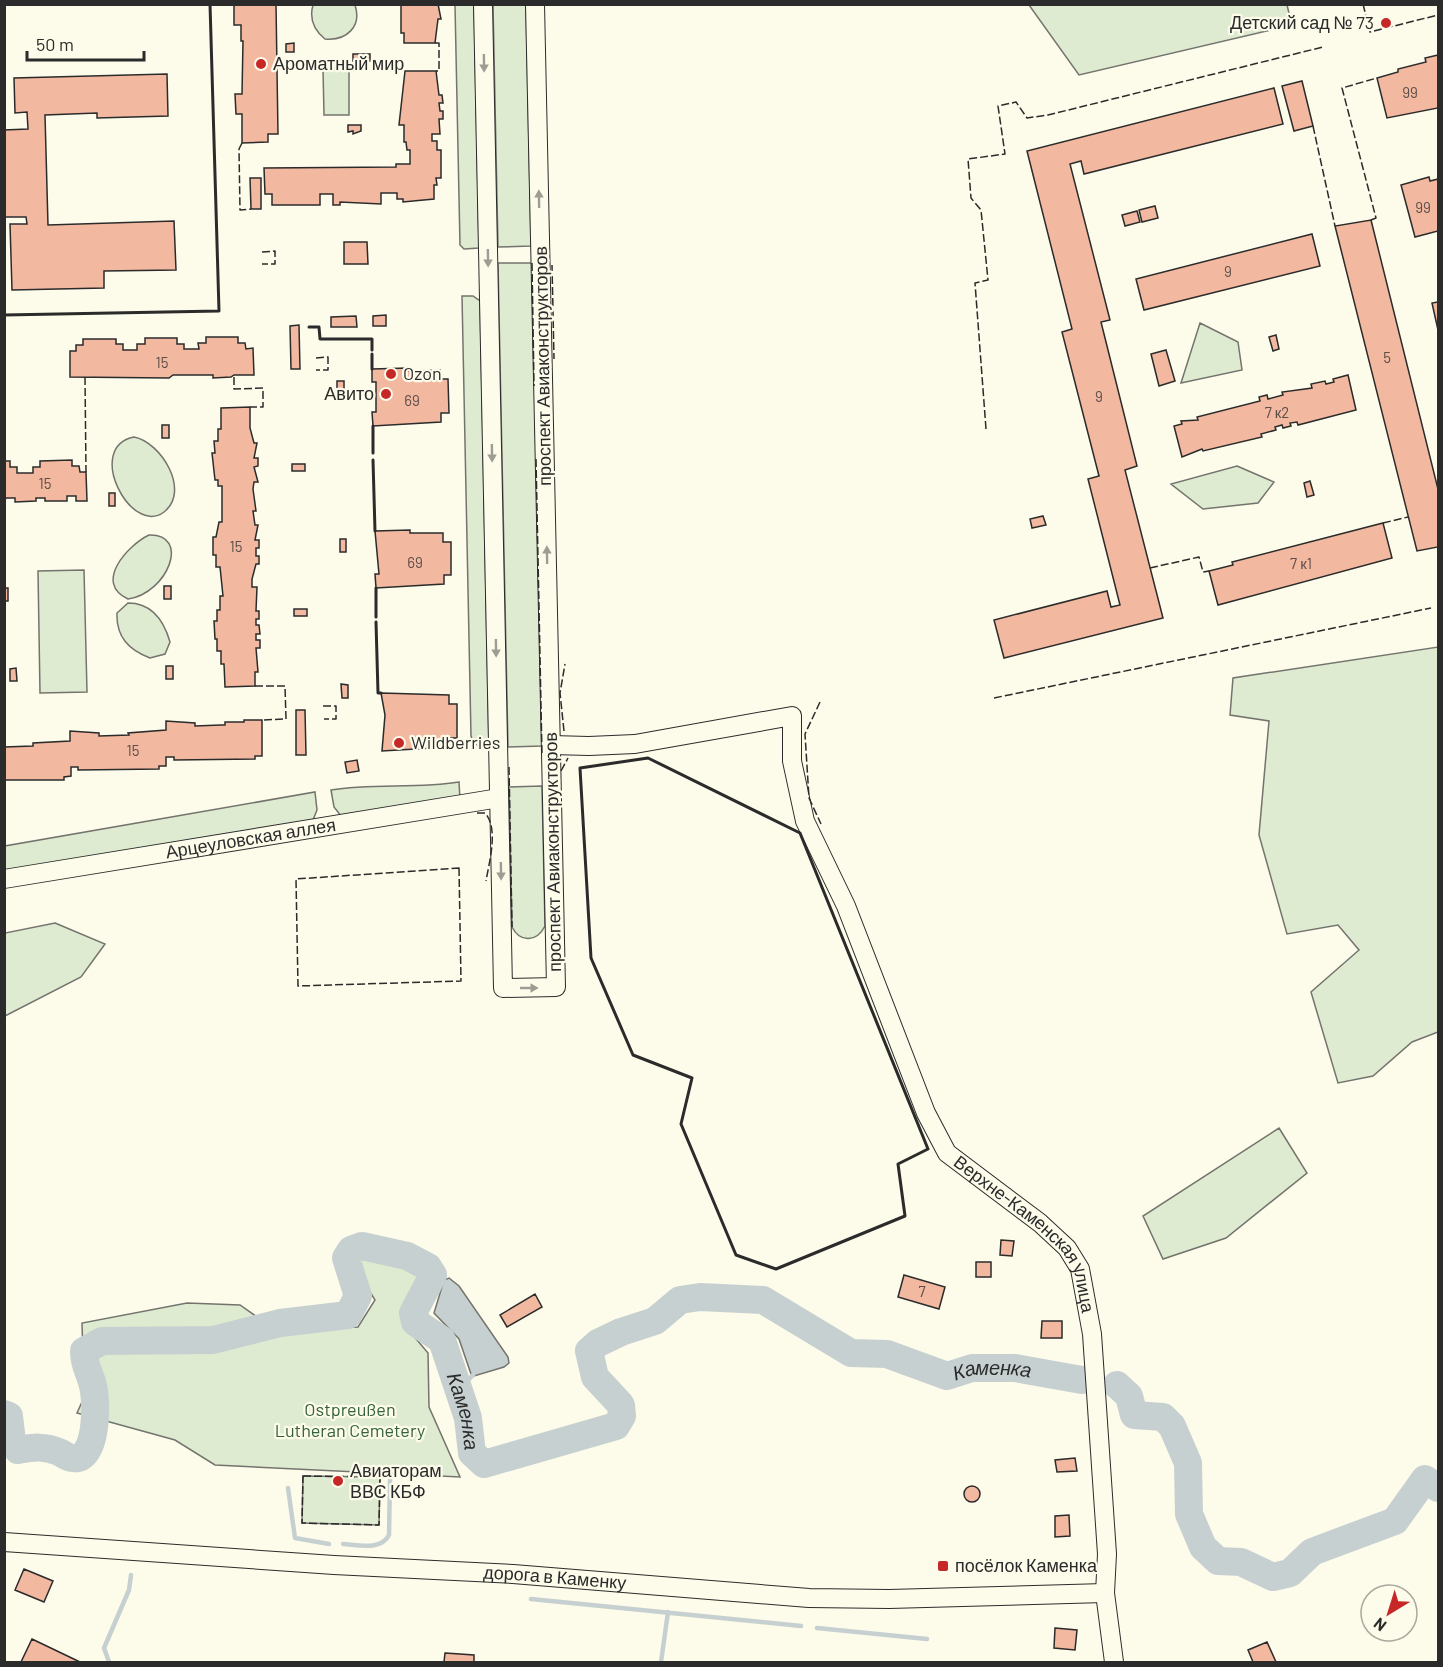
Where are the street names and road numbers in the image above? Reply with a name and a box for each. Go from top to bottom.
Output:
street label: проспект Авиаконструкторов [529,246,555,486]
street label: проспект Авиаконструкторов [539,732,565,972]
street label: Арцеуловская аллея [164,813,337,862]
street label: Верхне-Каменская улица [950,1150,1100,1315]
street label: дорога в Каменку [483,1561,627,1593]

